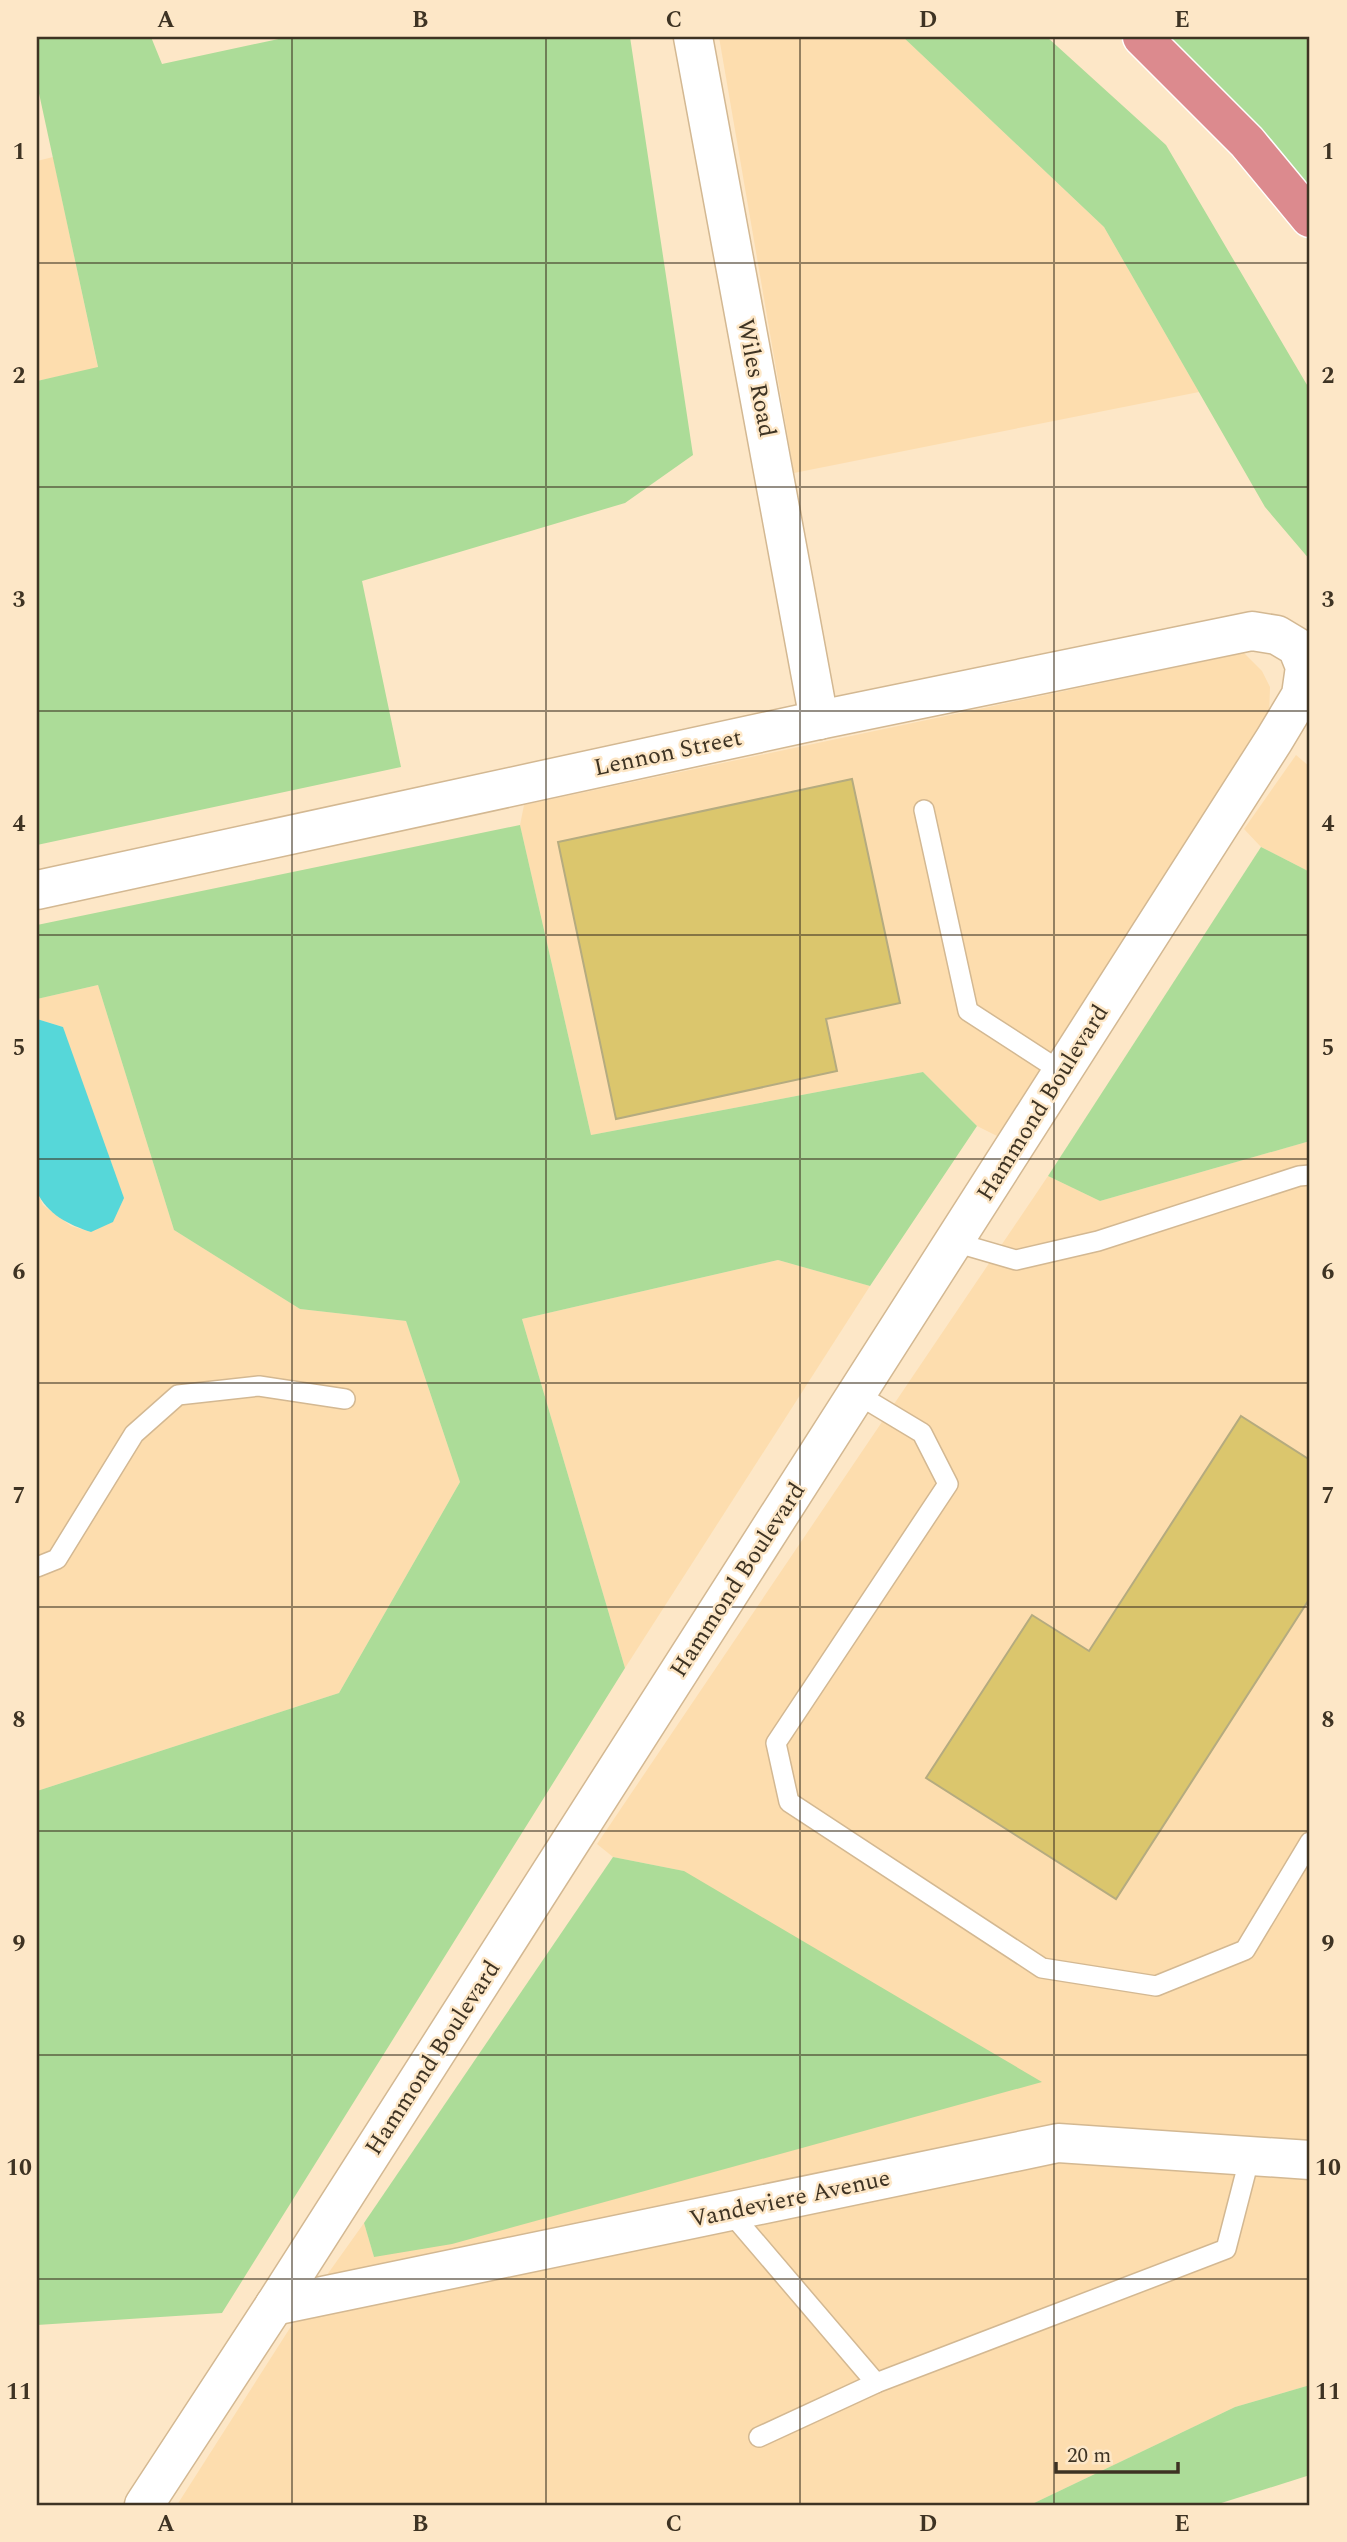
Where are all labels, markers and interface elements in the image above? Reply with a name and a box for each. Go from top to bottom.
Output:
text: A [157,3,175,38]
text: B [412,3,428,38]
text: C [666,3,682,38]
text: D [919,3,937,38]
text: E [1174,3,1190,38]
text: 1 [13,135,25,170]
text: 1 [1322,135,1334,170]
street label: Wiles Road [727,316,785,440]
text: 2 [13,359,26,394]
text: 2 [1322,359,1335,394]
text: 3 [13,583,26,618]
text: 3 [1322,583,1335,618]
street label: Lennon Street [591,720,745,786]
text: 4 [13,807,26,842]
text: 4 [1322,807,1335,842]
street label: Hammond Boulevard [968,998,1118,1208]
text: 5 [13,1031,25,1066]
text: 5 [1322,1031,1334,1066]
text: 6 [13,1255,26,1290]
text: 6 [1322,1255,1335,1290]
street label: Hammond Boulevard [661,1475,815,1685]
text: 7 [13,1479,25,1514]
text: 7 [1322,1479,1334,1514]
text: 8 [13,1703,25,1738]
text: 8 [1322,1703,1334,1738]
text: 9 [13,1927,26,1962]
text: 9 [1322,1927,1335,1962]
street label: Hammond Boulevard [356,1953,510,2163]
text: 10 [6,2151,32,2186]
text: 10 [1315,2151,1341,2186]
street label: Vandeviere Avenue [686,2160,894,2238]
text: 11 [6,2375,32,2410]
text: 11 [1315,2375,1341,2410]
scale bar [1056,2430,1179,2474]
text: 20 m [1067,2440,1111,2472]
text: A [157,2507,175,2542]
text: B [412,2507,428,2542]
text: C [666,2507,682,2542]
text: D [919,2507,937,2542]
text: E [1174,2507,1190,2542]

